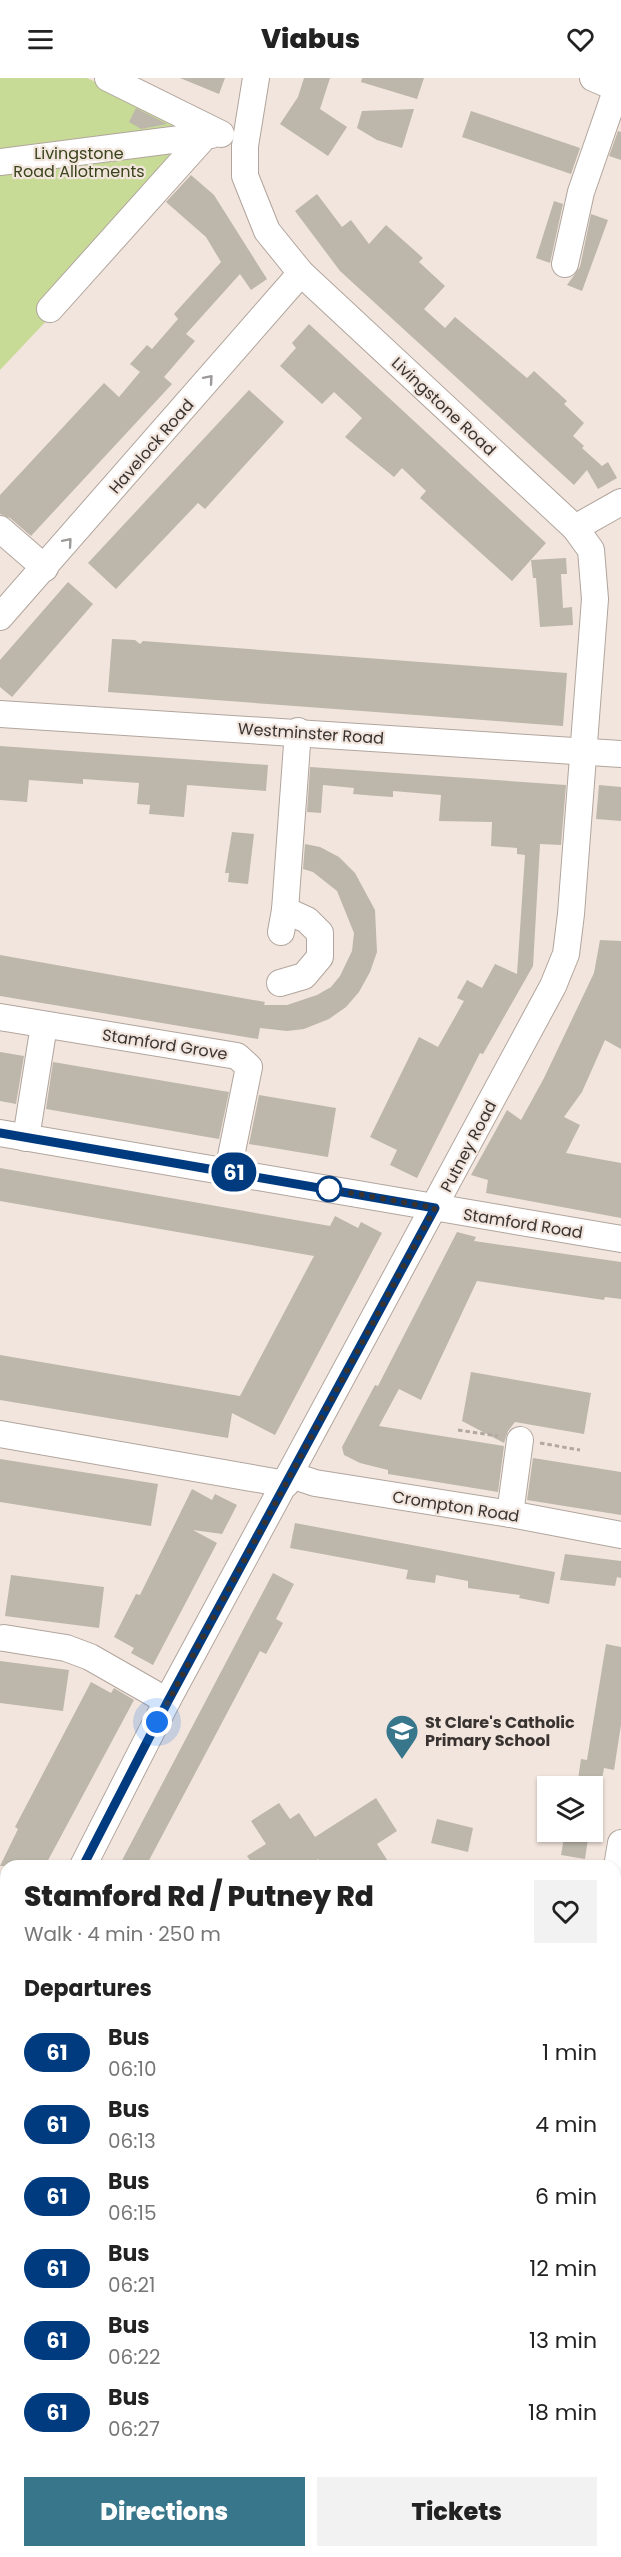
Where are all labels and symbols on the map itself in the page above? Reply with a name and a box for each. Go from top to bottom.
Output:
park label: Livingstone Road Allotments [13,142,145,183]
street label: Livingstone Road [386,352,501,461]
one-way arrow [202,375,213,386]
street label: Havelock Road [104,394,199,499]
one-way arrow [60,538,71,549]
street label: Westminster Road [237,717,385,750]
street label: Stamford Grove [101,1023,229,1066]
street label: Putney Road [435,1097,502,1196]
line badge: 61 [207,1152,261,1192]
unlabelled marker [316,1176,342,1202]
street label: Stamford Road [462,1203,584,1244]
street label: Crompton Road [391,1485,521,1528]
your location [142,1707,172,1737]
place label: St Clare's Catholic Primary School [425,1711,575,1752]
school or university icon: St Clare's Catholic Primary School [384,1713,420,1760]

